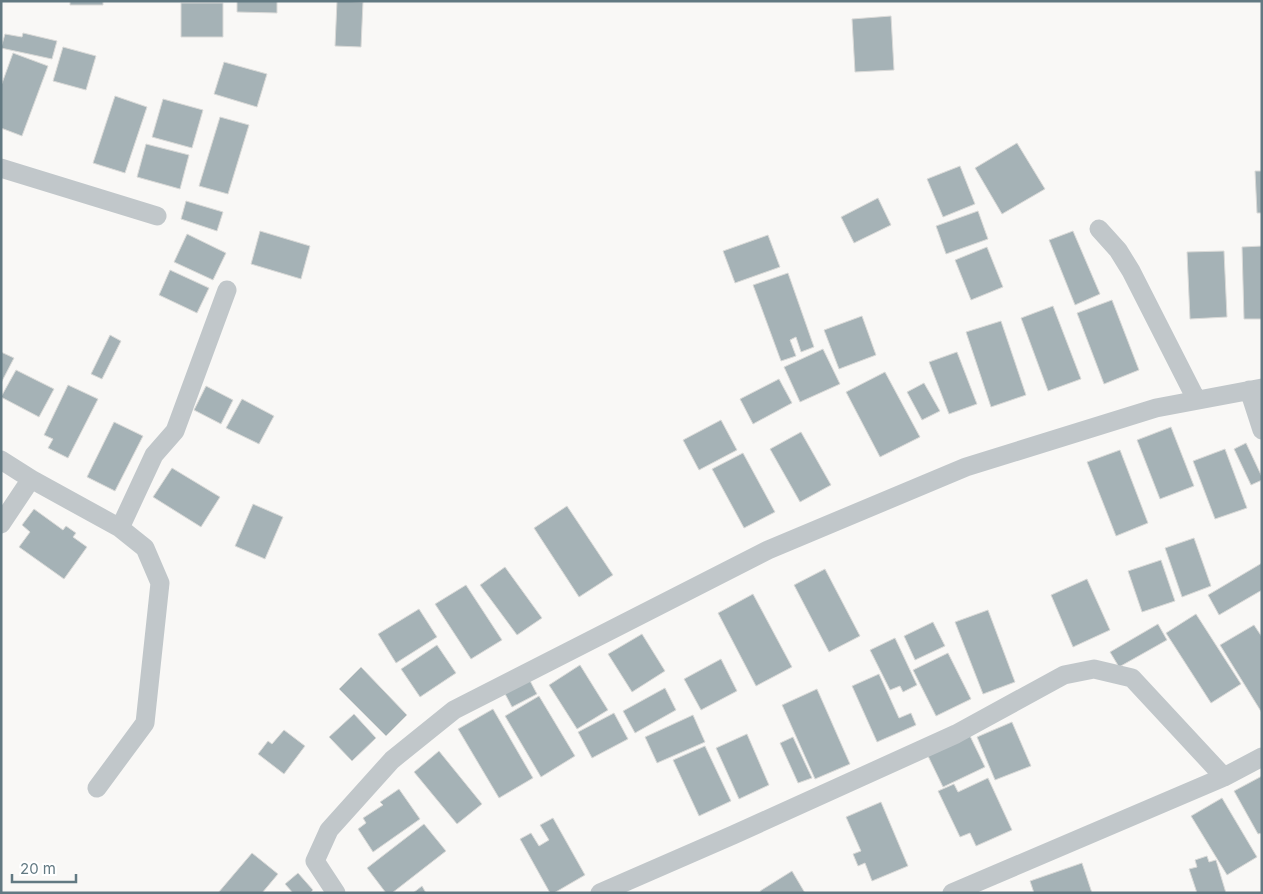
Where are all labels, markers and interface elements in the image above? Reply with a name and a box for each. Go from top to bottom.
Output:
scale bar [12,852,76,884]
text: 20 m [20,859,56,878]

